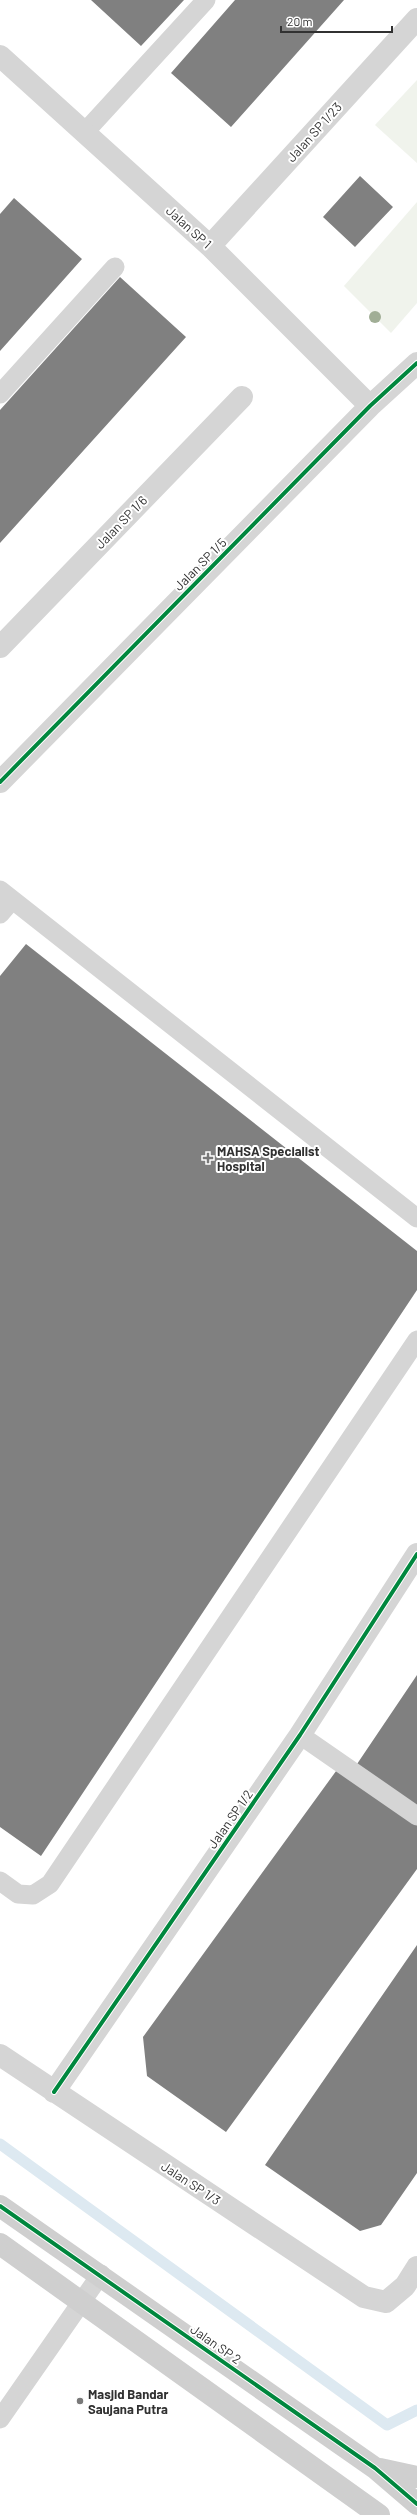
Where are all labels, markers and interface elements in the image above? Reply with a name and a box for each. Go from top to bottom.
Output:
scale bar [281,8,392,34]
text: 20 m [287,14,313,28]
street label: Jalan SP 1/23 [283,99,345,165]
street label: Jalan SP 1 [163,202,215,252]
street label: Jalan SP 1/6 [92,492,150,552]
street label: Jalan SP 1/5 [170,534,230,594]
place label: MAHSA Specialist Hospital [217,1143,320,1174]
marker: MAHSA Specialist Hospital [202,1152,214,1164]
street label: Jalan SP 1/2 [204,1787,256,1851]
street label: Jalan SP 1/3 [158,2158,224,2208]
street label: Jalan SP 2 [188,2321,244,2367]
place label: Masjid Bandar Saujana Putra [88,2386,168,2417]
marker: Masjid Bandar Saujana Putra [75,2396,85,2406]

